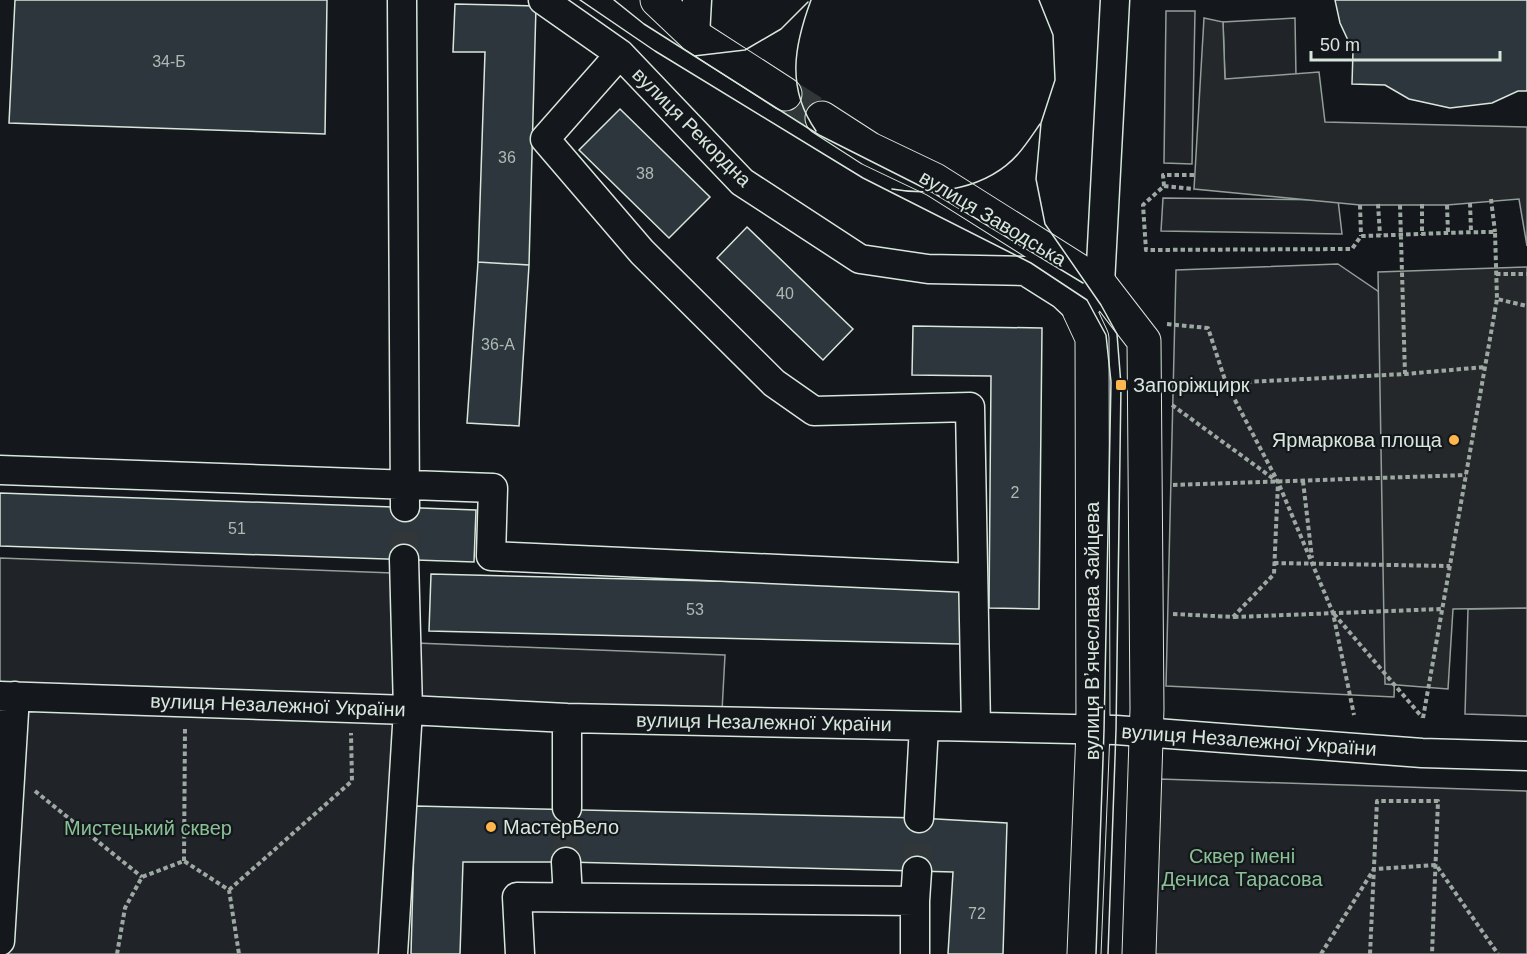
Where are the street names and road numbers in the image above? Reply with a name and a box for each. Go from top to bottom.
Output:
street label: вулиця Рекордна [628,63,756,191]
street label: вулиця Заводська [916,166,1071,271]
street label: вулиця Вʼячеслава Зайцева [1081,501,1103,760]
street label: вулиця Незалежної України [150,690,406,720]
street label: вулиця Незалежної України [636,709,892,735]
street label: вулиця Незалежної України [1121,720,1377,760]

